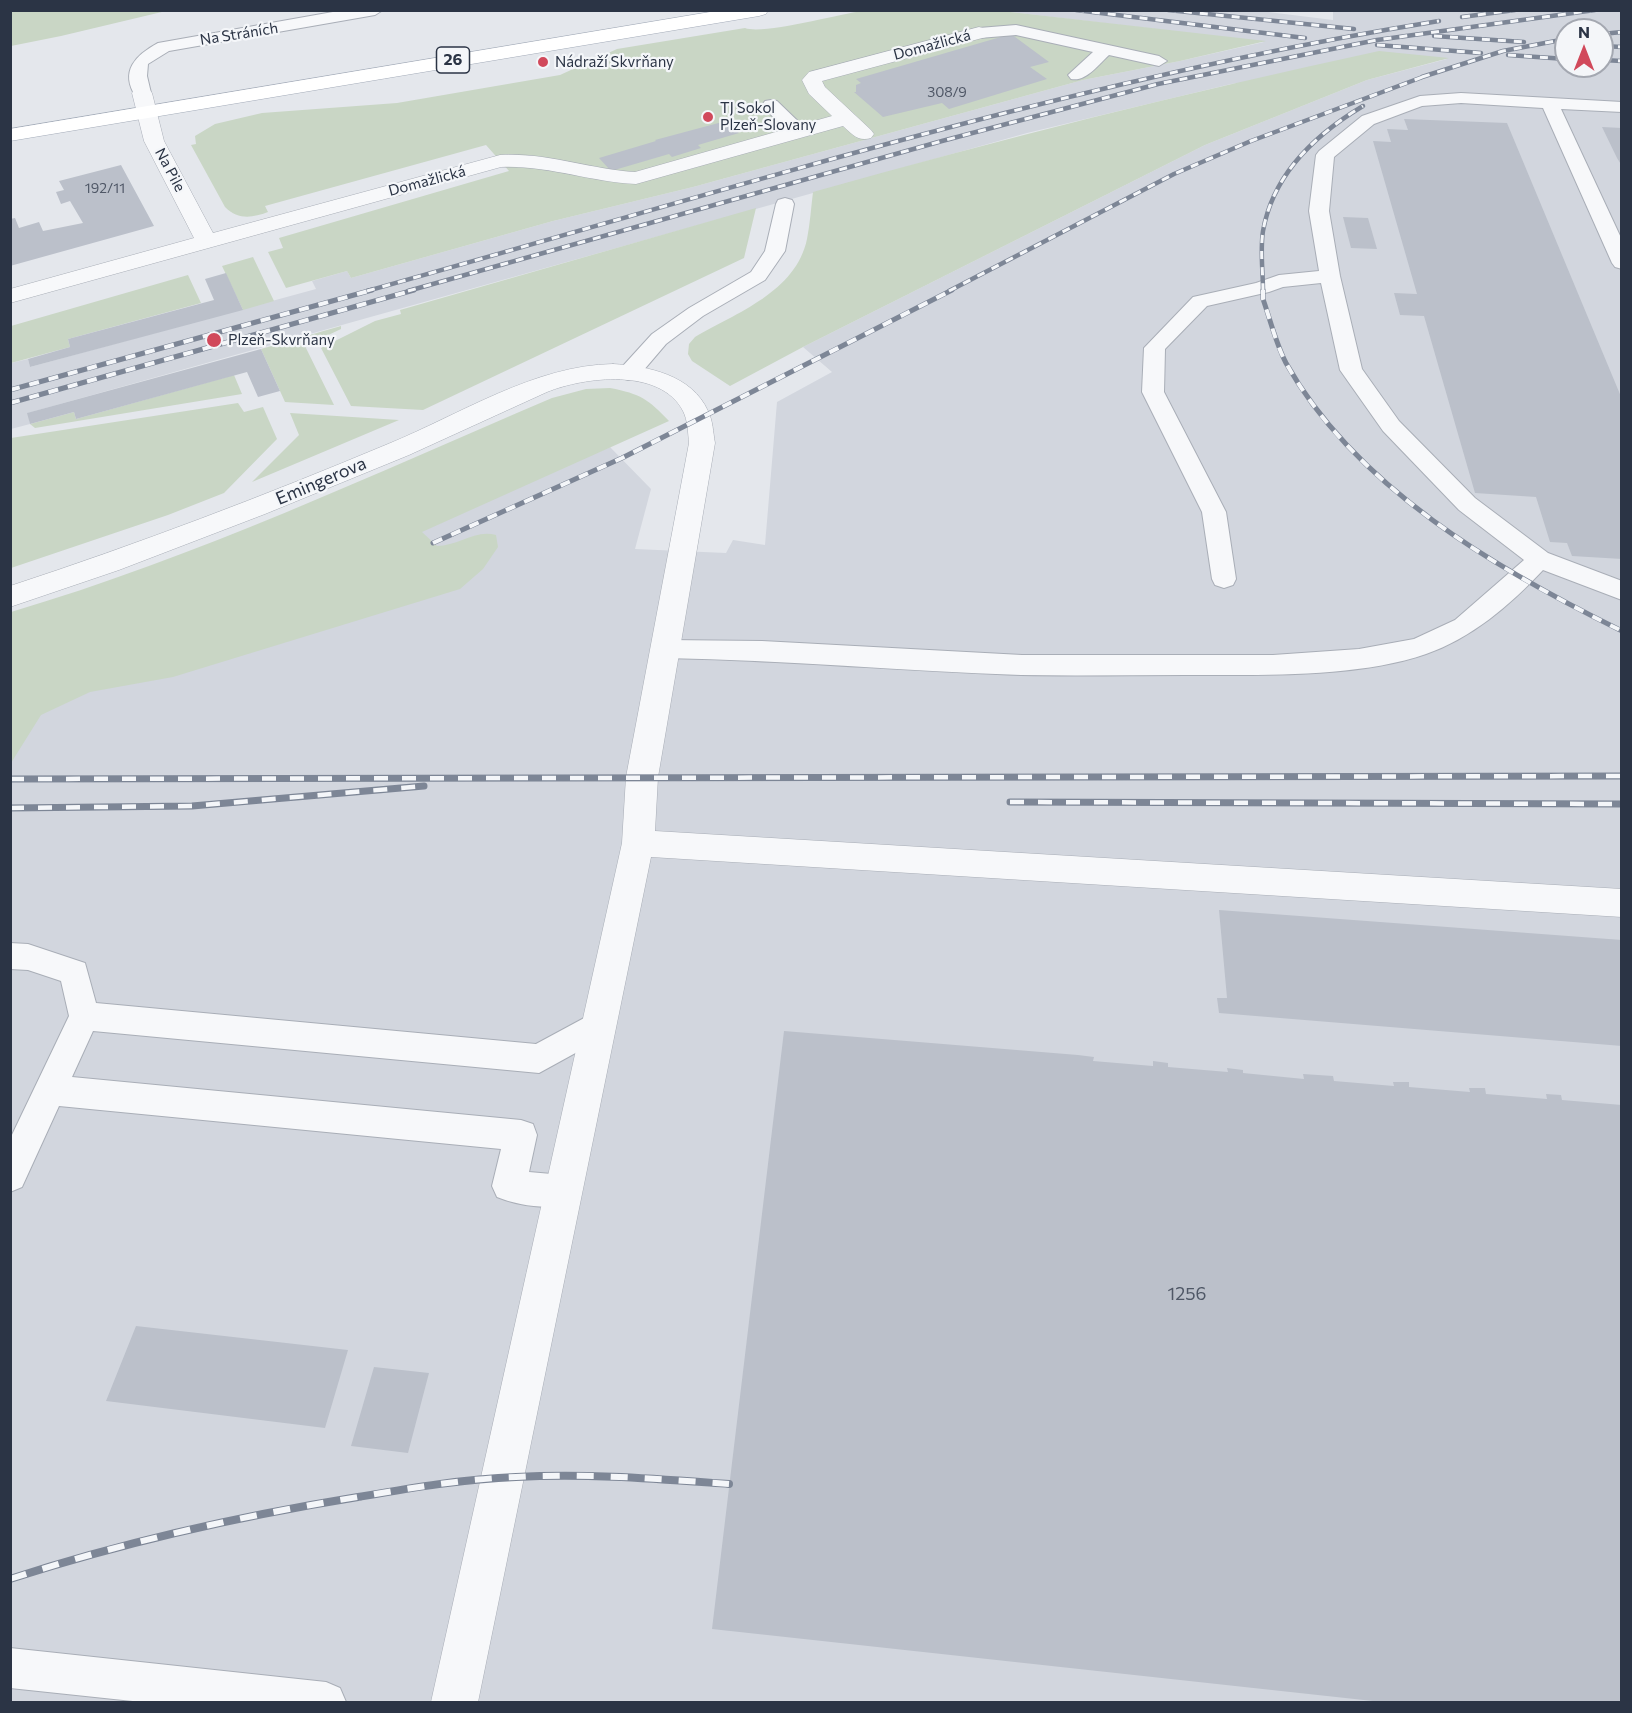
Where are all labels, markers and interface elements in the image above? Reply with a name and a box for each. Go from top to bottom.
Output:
north arrow [1554,18,1614,78]
street label: Na Stráních [199,19,279,49]
text: N [1578,22,1590,41]
street label: Domažlická [891,26,973,64]
road number: 26 [436,47,470,73]
place label: Nádraží Skvrňany [555,53,674,71]
marker: Nádraží Skvrňany [536,55,550,69]
house number: 308/9 [927,84,967,100]
place label: TJ Sokol Plzeň-Slovany [720,99,816,134]
marker: TJ Sokol Plzeň-Slovany [701,110,715,124]
street label: Na Pile [151,145,189,195]
street label: Domažlická [386,162,468,200]
house number: 192/11 [85,180,125,196]
marker: Plzeň-Skvrňany [205,331,223,349]
place label: Plzeň-Skvrňany [228,331,335,349]
street label: Emingerova [273,452,369,510]
house number: 1256 [1168,1283,1206,1305]

